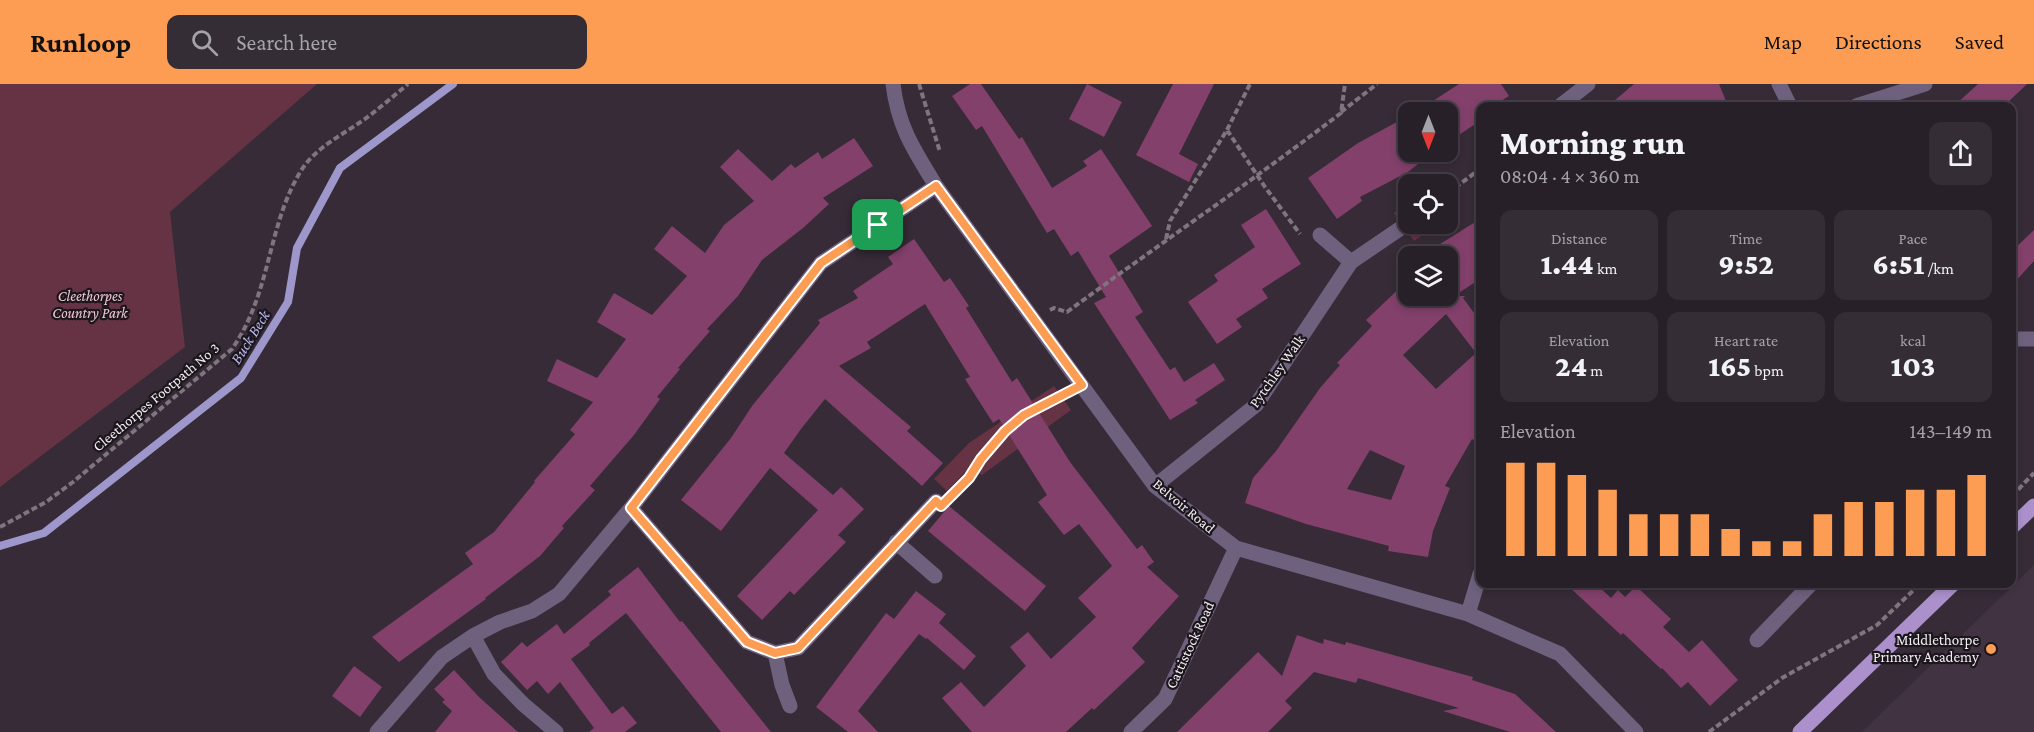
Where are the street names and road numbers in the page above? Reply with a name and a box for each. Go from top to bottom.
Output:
street label: Pytchley Walk [1246,331,1309,411]
street label: Cleethorpes Footpath No 3 [90,340,223,455]
street label: Belvoir Road [1150,476,1218,536]
street label: Cattistock Road [1163,599,1217,691]

